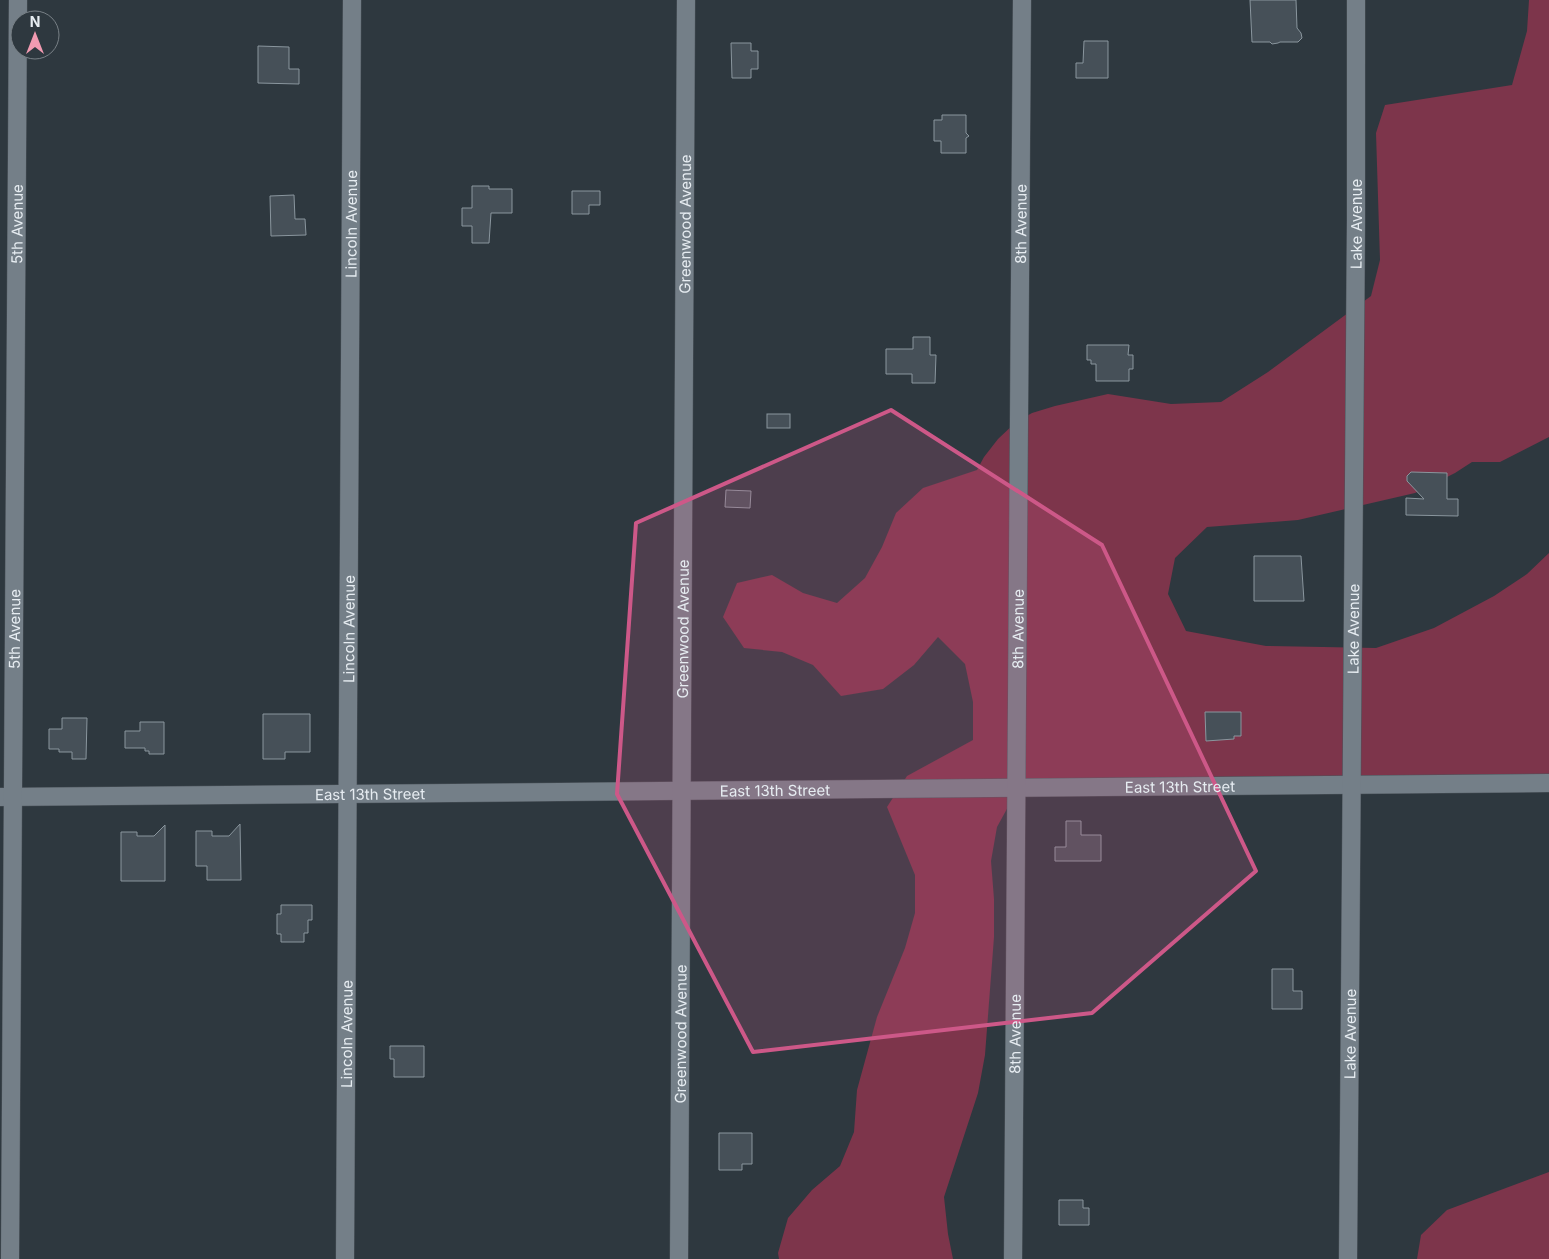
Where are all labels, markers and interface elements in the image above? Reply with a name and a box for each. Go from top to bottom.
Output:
north arrow [10,10,60,60]
text: N [30,13,40,30]
street label: Greenwood Avenue [675,154,695,294]
street label: Lincoln Avenue [341,170,361,278]
street label: Lake Avenue [1346,179,1366,269]
street label: 5th Avenue [7,184,26,264]
street label: 8th Avenue [1011,184,1030,264]
street label: Greenwood Avenue [673,559,692,699]
street label: Lincoln Avenue [339,575,358,683]
street label: Lake Avenue [1343,584,1363,674]
street label: 5th Avenue [4,589,24,669]
street label: 8th Avenue [1008,589,1027,669]
street label: East 13th Street [1125,776,1235,796]
street label: East 13th Street [720,780,830,800]
street label: East 13th Street [315,784,425,804]
street label: Greenwood Avenue [670,964,690,1104]
street label: Lincoln Avenue [336,980,356,1088]
street label: Lake Avenue [1340,989,1360,1079]
street label: 8th Avenue [1005,994,1024,1074]

